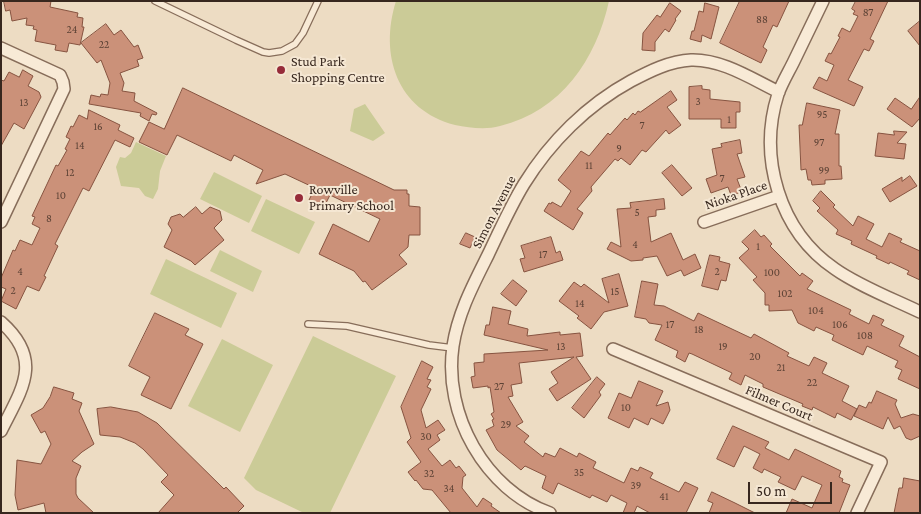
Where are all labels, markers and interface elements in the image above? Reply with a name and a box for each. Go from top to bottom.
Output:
house number: 87 [863,6,873,20]
house number: 88 [756,13,768,27]
house number: 24 [67,23,77,37]
house number: 22 [99,38,109,52]
place label: Stud Park Shopping Centre [291,54,385,86]
marker: Stud Park Shopping Centre [275,64,287,76]
house number: 3 [695,95,701,109]
house number: 13 [20,96,28,110]
house number: 95 [817,108,827,122]
house number: 1 [727,113,731,127]
house number: 7 [639,119,645,133]
house number: 16 [93,120,103,134]
house number: 97 [814,136,824,150]
house number: 14 [75,139,85,153]
house number: 9 [616,142,622,156]
house number: 11 [585,159,593,173]
house number: 99 [818,164,830,178]
house number: 12 [66,166,74,180]
house number: 7 [719,172,725,186]
street label: Simon Avenue [468,173,520,251]
street label: Nioka Place [703,177,769,213]
place label: Rowville Primary School [309,182,394,214]
house number: 10 [56,189,66,203]
marker: Rowville Primary School [293,192,305,204]
house number: 5 [634,206,640,220]
house number: 8 [46,212,52,226]
house number: 4 [632,238,638,252]
house number: 1 [756,240,760,254]
house number: 17 [539,248,547,262]
house number: 4 [17,265,23,279]
house number: 2 [714,265,720,279]
house number: 100 [764,266,780,280]
house number: 2 [10,284,16,298]
house number: 15 [611,285,619,299]
house number: 102 [777,287,793,301]
house number: 14 [575,297,585,311]
house number: 104 [808,304,824,318]
house number: 17 [666,318,674,332]
house number: 106 [832,318,848,332]
house number: 18 [694,323,704,337]
house number: 108 [857,329,873,343]
house number: 13 [557,340,565,354]
house number: 19 [718,340,728,354]
house number: 20 [749,350,761,364]
house number: 21 [777,361,785,375]
house number: 22 [807,376,817,390]
house number: 27 [494,380,504,394]
street label: Filmer Court [743,381,815,425]
house number: 10 [621,401,631,415]
house number: 29 [501,418,511,432]
house number: 30 [420,430,432,444]
house number: 35 [574,466,584,480]
house number: 32 [424,467,434,481]
scale bar [751,472,835,504]
house number: 39 [631,479,641,493]
house number: 34 [444,482,454,496]
text: 50 m [756,483,786,499]
house number: 41 [659,490,669,504]

